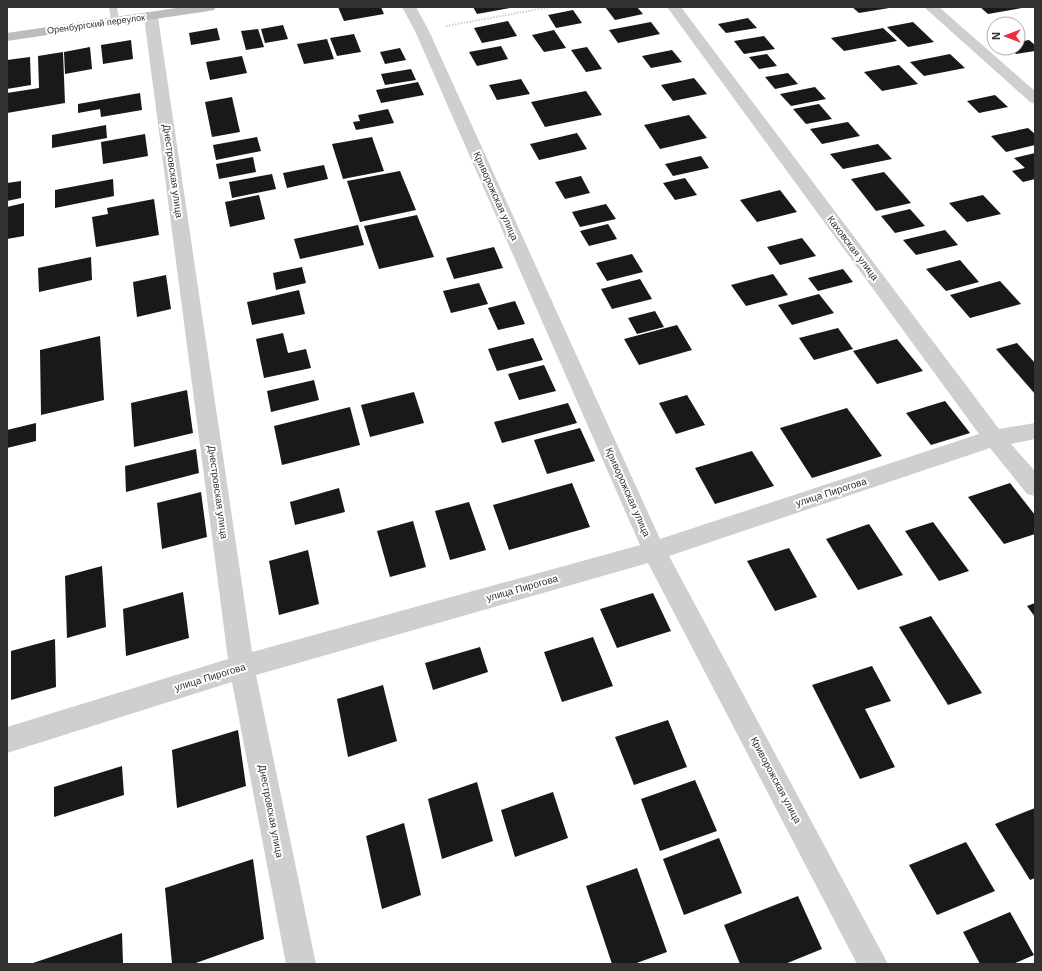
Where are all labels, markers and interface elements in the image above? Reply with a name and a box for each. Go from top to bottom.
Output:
street label: Оренбургский переулок [46,12,146,36]
north arrow [986,16,1026,56]
text: N [990,32,1002,40]
street label: Днестровская улица [161,123,185,219]
street label: Криворожская улица [471,150,521,243]
street label: Каховская улица [825,214,881,283]
street label: Днестровская улица [206,444,230,540]
street label: Криворожская улица [603,446,653,539]
street label: улица Пирогова [794,475,868,509]
street label: улица Пирогова [485,572,559,603]
street label: улица Пирогова [173,661,247,693]
street label: Криворожская улица [749,735,804,825]
street label: Днестровская улица [257,764,286,859]

